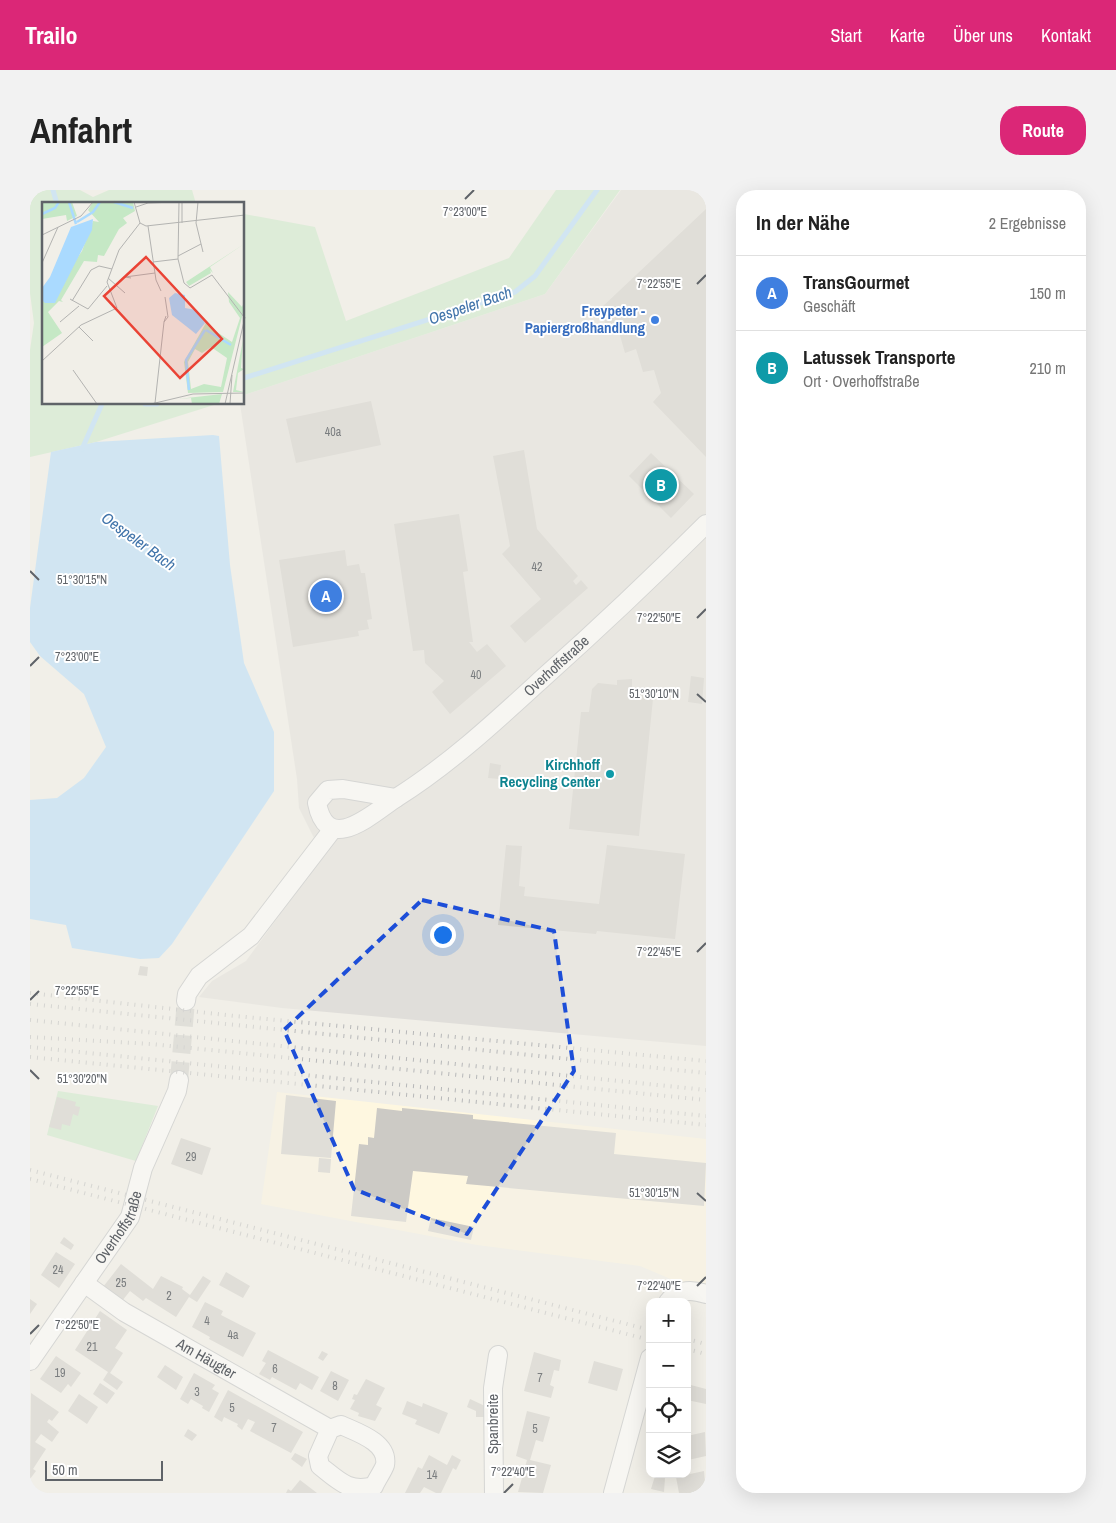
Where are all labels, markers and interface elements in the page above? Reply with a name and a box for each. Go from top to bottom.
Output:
text: Trailo [25,19,78,51]
text: Start [831,23,862,48]
text: Karte [890,23,925,48]
text: Über uns [953,23,1013,48]
text: Kontakt [1041,23,1091,48]
button: Route [1000,106,1086,155]
text: Anfahrt [30,107,132,154]
inset map [42,202,245,405]
text: 7°23'00"E [443,204,487,220]
text: In der Nähe [756,208,850,237]
text: 2 Ergebnisse [989,212,1066,234]
text: TransGourmet [803,269,910,295]
text: 7°22'55"E [637,276,681,292]
water label: Oespeler Bach [425,280,515,330]
text: A [767,282,777,304]
text: 150 m [1030,282,1066,304]
text: Geschäft [803,295,856,317]
place label: Freypeter - Papiergroßhandlung [525,300,645,338]
marker: Freypeter - Papiergroßhandlung [649,314,661,326]
text: Latussek Transporte [803,344,955,370]
text: B [767,357,777,379]
text: 210 m [1030,357,1066,379]
text: Ort · Overhoffstraße [803,370,919,392]
house number: 40a [325,424,342,440]
pin: B [645,466,677,504]
water label: Oespeler Bach [97,507,181,575]
house number: 42 [532,559,542,575]
text: 51°30'15"N [57,572,107,588]
pin: A [310,577,342,615]
text: 7°22'50"E [637,610,681,626]
street label: Overhoffstraße [519,630,594,701]
text: 7°23'00"E [55,649,99,665]
house number: 40 [471,667,481,683]
text: 51°30'10"N [629,686,679,702]
place label: Kirchhoff Recycling Center [500,754,601,792]
marker: Kirchhoff Recycling Center [604,768,616,780]
your location [430,922,456,948]
text: 7°22'45"E [637,944,681,960]
text: 7°22'55"E [55,983,99,999]
text: 51°30'20"N [57,1071,107,1087]
house number: 29 [186,1149,196,1165]
text: 51°30'15"N [629,1185,679,1201]
street label: Overhoffstraße [89,1188,147,1268]
house number: 24 [53,1262,64,1278]
house number: 25 [116,1275,127,1291]
text: 7°22'40"E [637,1278,681,1294]
house number: 2 [166,1288,172,1304]
map controls [646,1298,691,1478]
button: + [646,1298,691,1343]
house number: 4 [204,1313,210,1329]
text: 7°22'50"E [55,1317,99,1333]
house number: 4a [228,1327,239,1343]
street label: Am Häugter [172,1332,240,1384]
house number: 21 [87,1339,98,1355]
button: − [646,1343,691,1388]
house number: 6 [272,1361,278,1377]
house number: 19 [55,1365,65,1381]
house number: 7 [537,1370,543,1386]
house number: 8 [332,1378,338,1394]
house number: 3 [194,1384,200,1400]
button: locate [646,1388,691,1433]
street label: Spanbreite [482,1394,503,1454]
house number: 5 [229,1400,235,1416]
house number: 7 [271,1420,277,1436]
house number: 5 [532,1421,538,1437]
button: layers [646,1433,691,1478]
scale bar [45,1458,162,1481]
text: 50 m [52,1461,78,1479]
text: 7°22'40"E [491,1464,535,1480]
house number: 14 [427,1467,438,1483]

